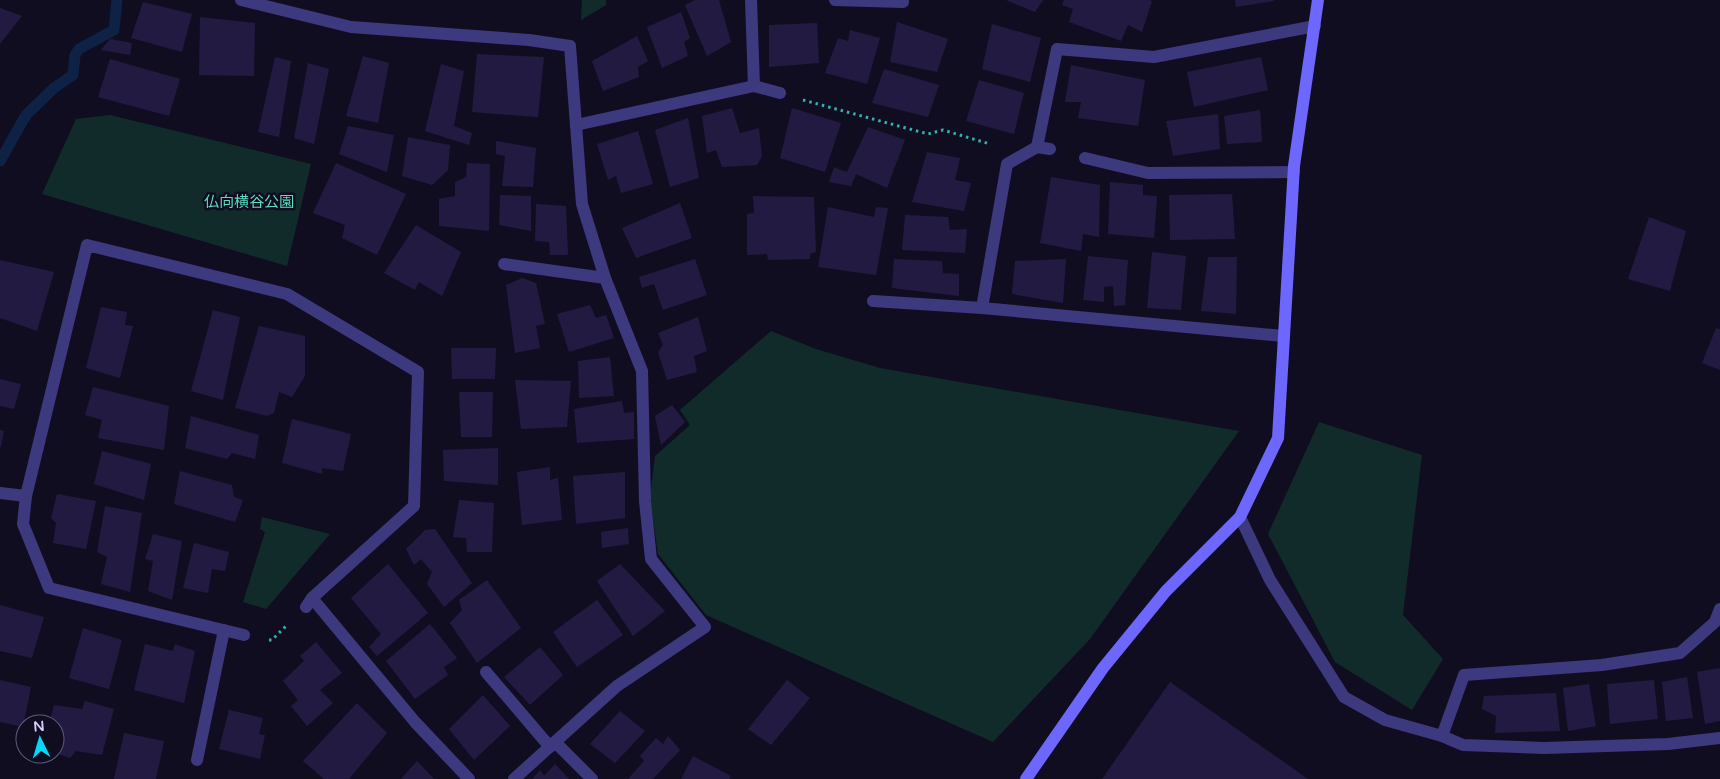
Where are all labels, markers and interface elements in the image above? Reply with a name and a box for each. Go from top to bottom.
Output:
park label: 仏向横谷公園 [204,193,294,211]
north arrow [15,714,65,764]
text: N [33,718,45,736]

